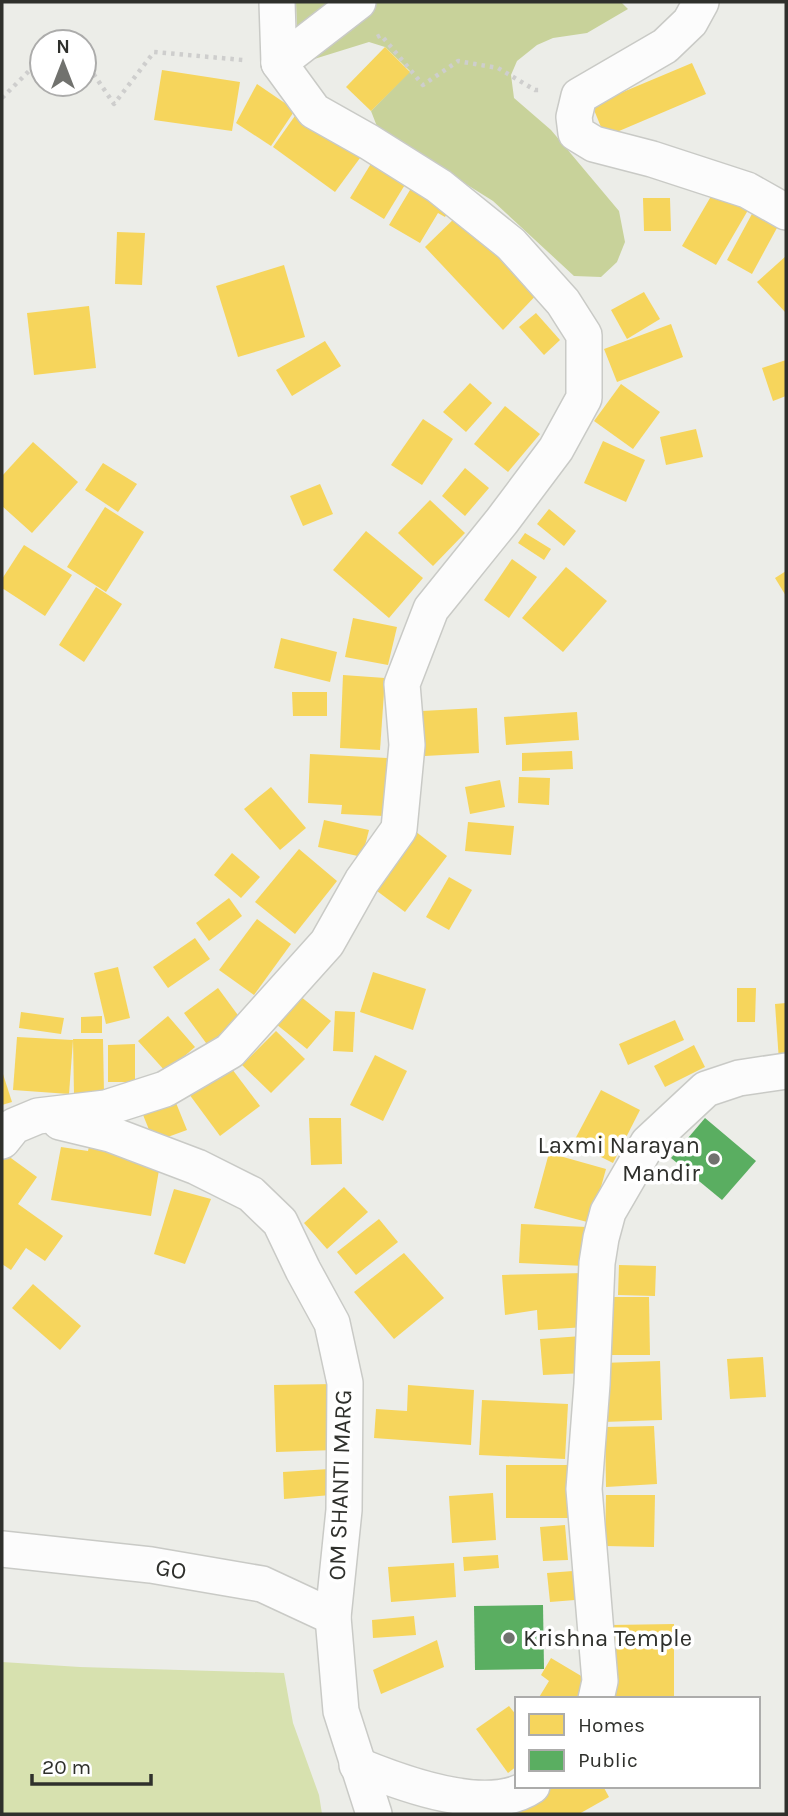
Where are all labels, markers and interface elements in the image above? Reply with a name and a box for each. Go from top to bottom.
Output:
north arrow [28,28,98,98]
text: N [56,36,70,58]
place label: Laxmi Narayan Mandir [538,1131,700,1187]
marker: Laxmi Narayan Mandir [706,1151,722,1167]
street label: OM SHANTI MARG [323,1389,357,1581]
street label: GO [154,1553,188,1585]
place label: Krishna Temple [523,1624,692,1652]
marker: Krishna Temple [501,1630,517,1646]
legend [515,1697,760,1788]
text: Homes [578,1713,645,1737]
scale bar [32,1742,150,1786]
text: Public [578,1748,638,1772]
text: 20 m [42,1755,91,1779]

